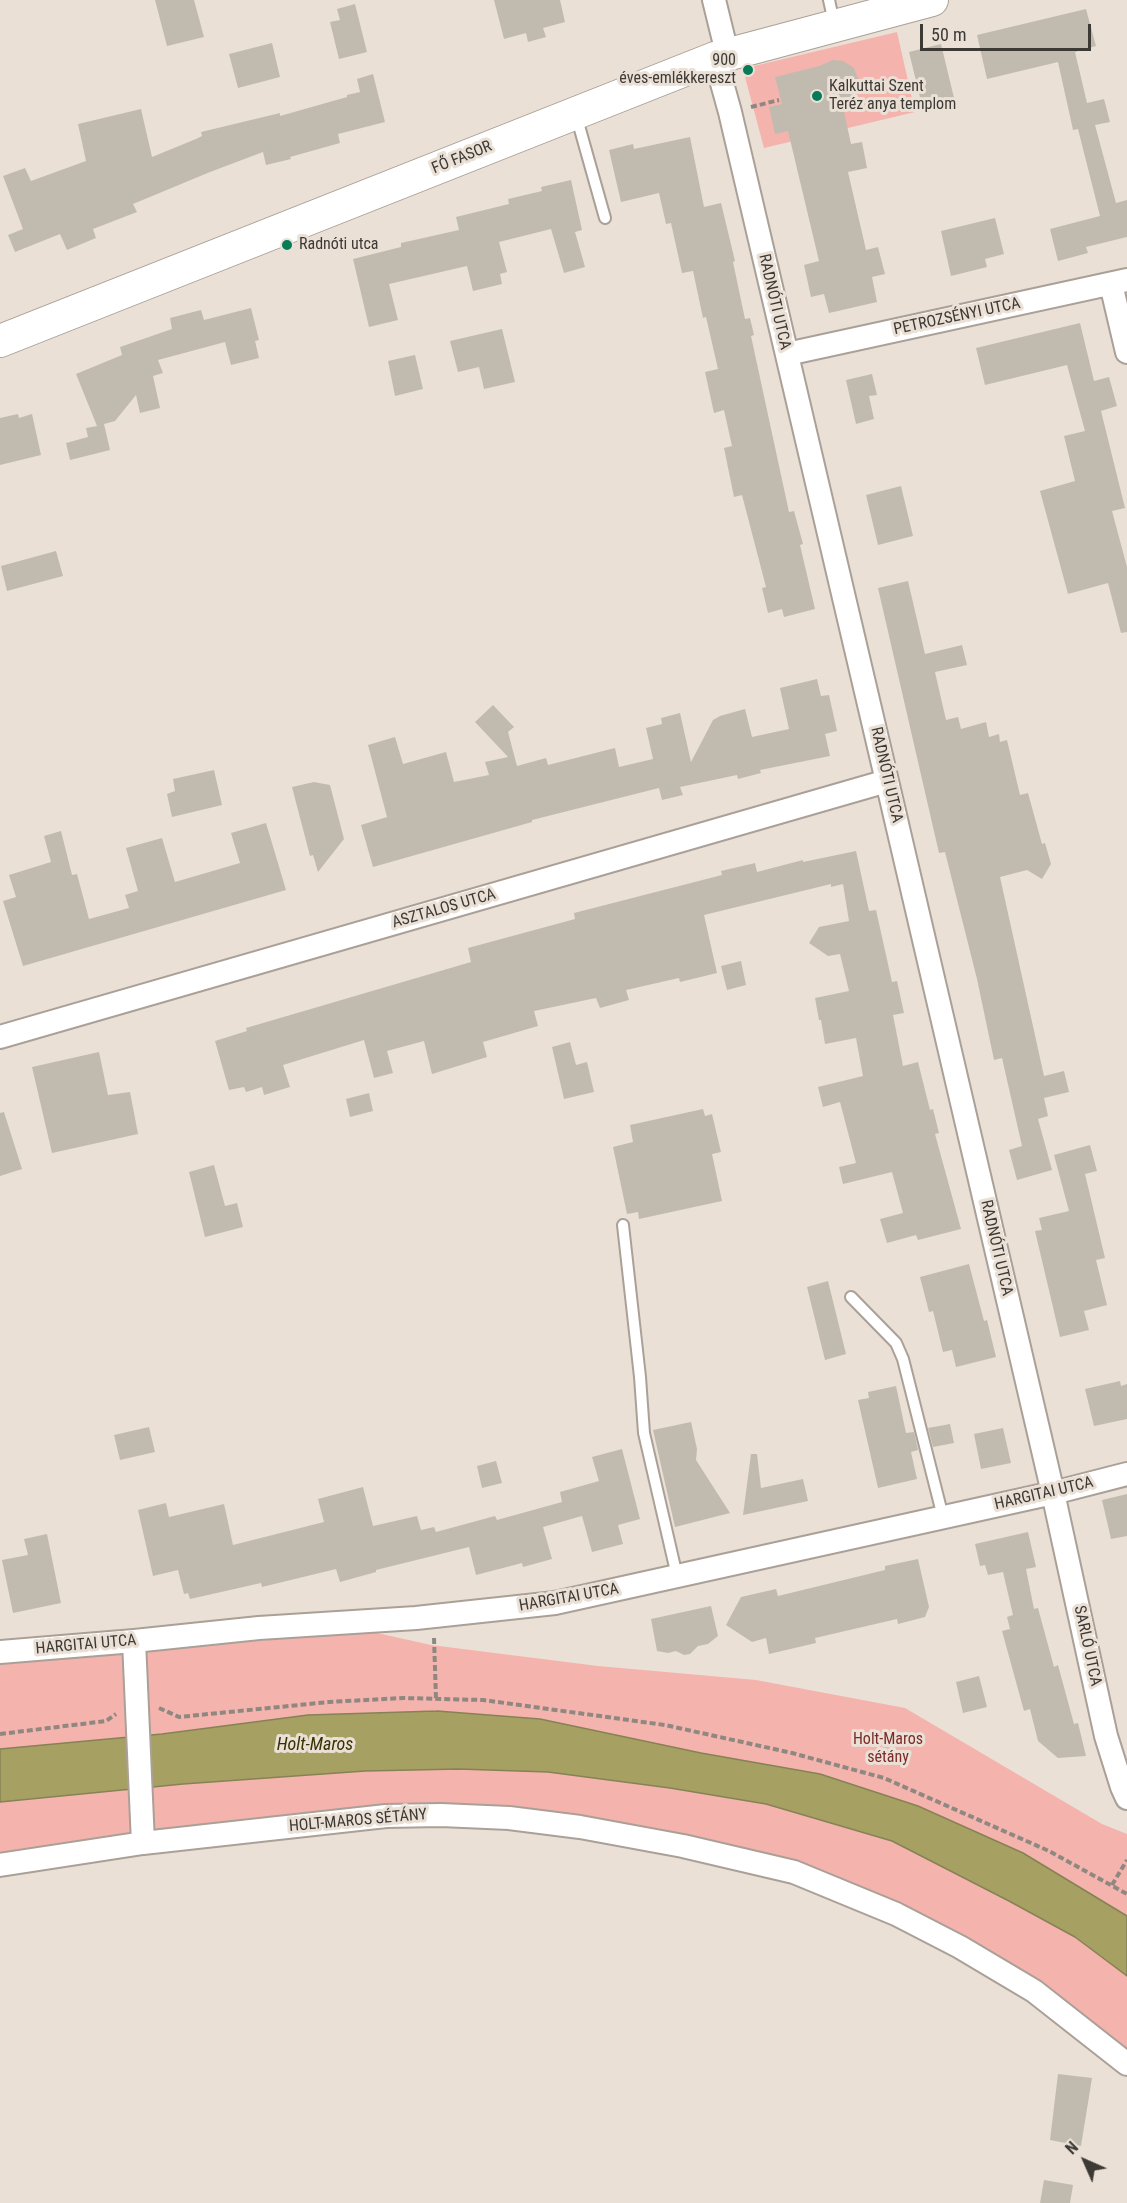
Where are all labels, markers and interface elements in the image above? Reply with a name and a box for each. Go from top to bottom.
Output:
scale bar [923,12,1094,50]
text: 50 m [931,24,966,45]
place label: 900 éves-emlékkereszt [619,51,736,89]
marker: 900 éves-emlékkereszt [741,63,755,77]
place label: Kalkuttai Szent Teréz anya templom [829,77,956,115]
marker: Kalkuttai Szent Teréz anya templom [810,89,824,103]
street label: FŐ FASOR [429,137,495,179]
place label: Radnóti utca [299,235,378,255]
marker: Radnóti utca [280,238,294,252]
street label: RADNÓTI UTCA [754,252,794,352]
street label: PETROZSÉNYI UTCA [892,294,1022,340]
street label: RADNÓTI UTCA [866,725,906,825]
street label: ASZTALOS UTCA [390,885,498,933]
street label: RADNÓTI UTCA [976,1198,1016,1298]
street label: HARGITAI UTCA [993,1473,1095,1515]
street label: HARGITAI UTCA [518,1580,620,1616]
street label: SARLÓ UTCA [1069,1604,1105,1688]
street label: HARGITAI UTCA [35,1631,137,1659]
park label: Holt-Maros sétány [853,1730,923,1768]
water label: Holt-Maros [277,1734,353,1756]
street label: HOLT-MAROS SÉTÁNY [288,1805,428,1837]
north arrow [1055,2131,1115,2191]
text: N [1062,2138,1082,2158]

